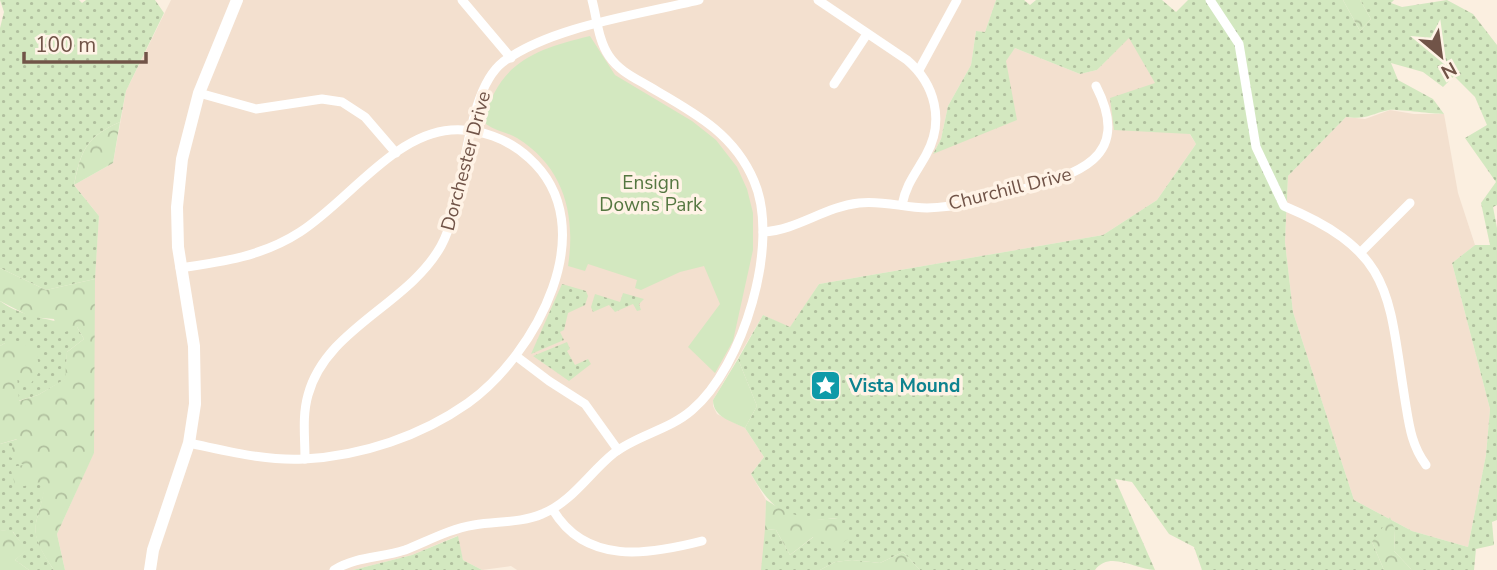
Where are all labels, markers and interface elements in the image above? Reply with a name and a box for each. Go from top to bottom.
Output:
scale bar [24,21,147,65]
north arrow [1406,21,1476,91]
text: 100 m [35,31,96,59]
text: N [1436,55,1461,85]
street label: Dorchester Drive [435,88,497,234]
street label: Churchill Drive [946,161,1074,217]
park label: Ensign Downs Park [599,170,703,218]
place icon: Vista Mound [809,369,843,403]
place label: Vista Mound [848,373,960,399]

